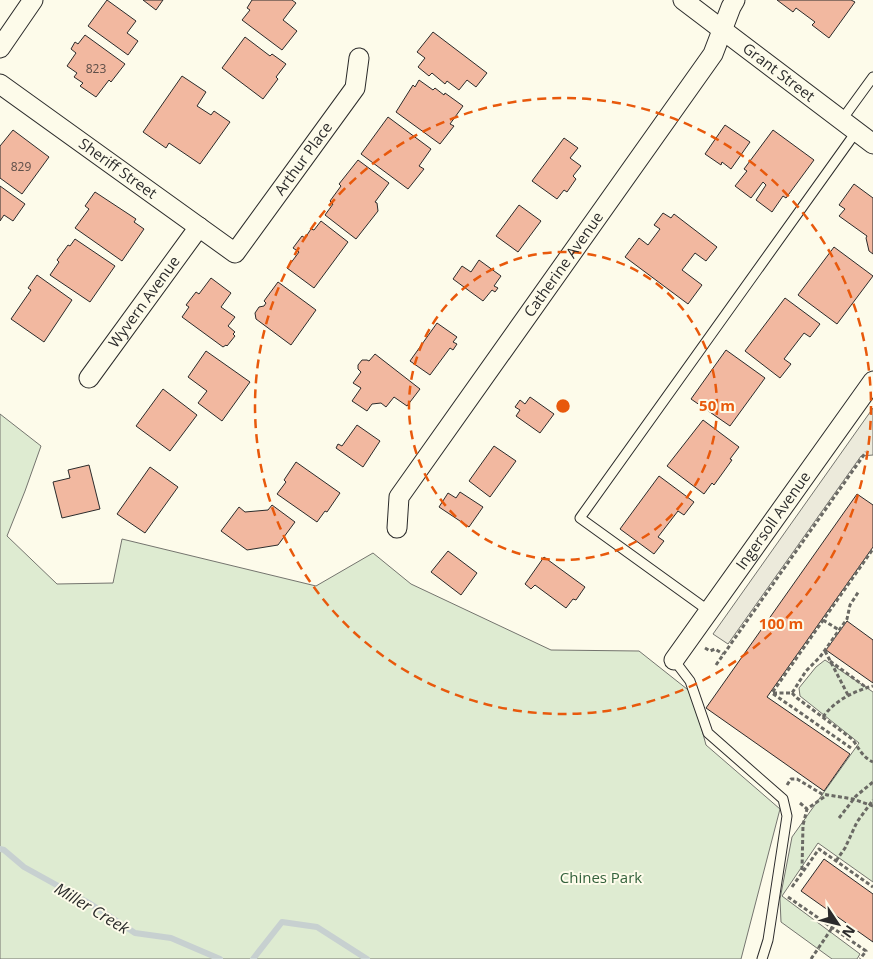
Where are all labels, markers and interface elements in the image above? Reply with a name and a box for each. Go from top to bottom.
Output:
street label: Grant Street [739,38,819,106]
house number: 823 [86,60,106,77]
street label: Arthur Place [269,117,336,199]
street label: Sheriff Street [75,133,161,203]
house number: 829 [11,158,31,175]
street label: Catherine Avenue [519,207,607,321]
street label: Wyvern Avenue [103,252,184,351]
text: 50 m [699,395,735,415]
centre of rings [554,397,572,415]
street label: Ingersoll Avenue [731,467,814,573]
text: 100 m [759,613,803,633]
park label: Chines Park [560,867,642,887]
water label: Miller Creek [51,877,134,940]
north arrow [813,899,863,949]
text: N [838,922,860,942]

